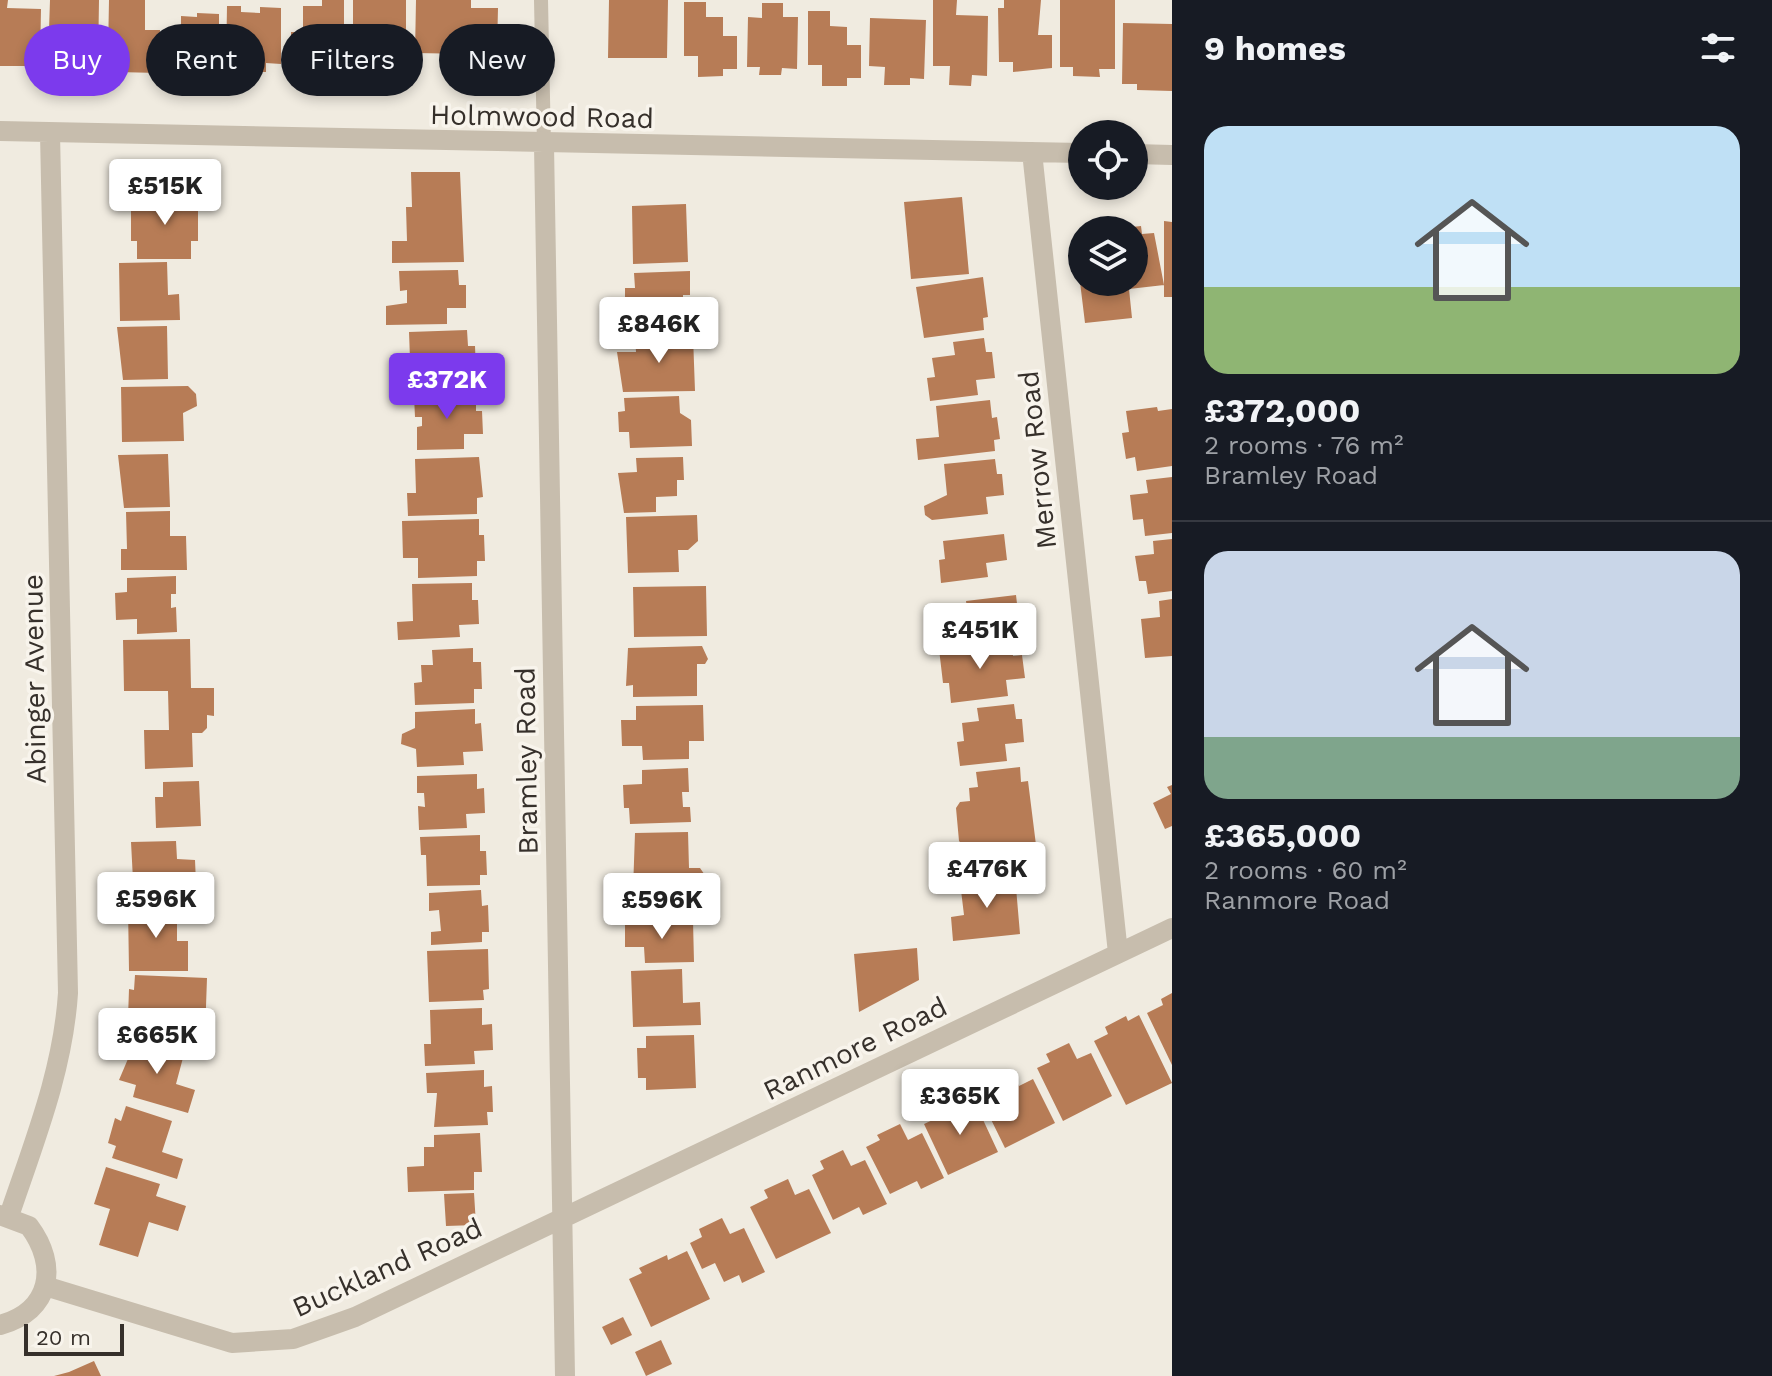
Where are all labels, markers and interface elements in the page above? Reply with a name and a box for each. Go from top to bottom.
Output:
chip: Buy [24,24,130,96]
chip: Rent [146,24,265,96]
chip: Filters [281,24,423,96]
chip: New [439,24,555,96]
icon: filters [1696,26,1740,70]
text: 9 homes [1204,28,1346,68]
street label: Holmwood Road [430,98,654,135]
map controls [1068,120,1148,296]
button: locate [1068,120,1148,200]
pin: £515K [109,159,221,227]
text: £515K [127,170,203,200]
icon: home [1400,178,1544,322]
button: layers [1068,216,1148,296]
pin: £846K [603,297,715,365]
text: £846K [617,308,701,338]
pin: £372K [391,353,503,421]
text: £372K [407,364,487,394]
street label: Merrow Road [1012,369,1063,551]
text: £372,000 [1204,390,1360,430]
text: 2 rooms · 76 m² [1204,430,1403,460]
text: Bramley Road [1204,460,1378,490]
street label: Abinger Avenue [16,574,53,784]
pin: £451K [924,603,1036,671]
icon: home [1400,603,1544,747]
text: £451K [941,614,1019,644]
street label: Bramley Road [508,667,545,855]
text: £365,000 [1204,815,1361,855]
pin: £476K [931,842,1043,910]
text: £476K [947,853,1027,883]
text: 2 rooms · 60 m² [1204,855,1407,885]
pin: £596K [100,872,212,940]
pin: £596K [606,873,718,941]
text: £596K [115,883,197,913]
text: £596K [621,884,703,914]
text: Ranmore Road [1204,885,1390,915]
street label: Ranmore Road [758,990,952,1107]
pin: £665K [101,1008,213,1076]
text: £665K [116,1019,198,1049]
pin: £365K [904,1069,1016,1137]
text: £365K [920,1080,1000,1110]
street label: Buckland Road [287,1211,487,1324]
scale bar [24,1320,124,1356]
text: 20 m [36,1325,91,1350]

